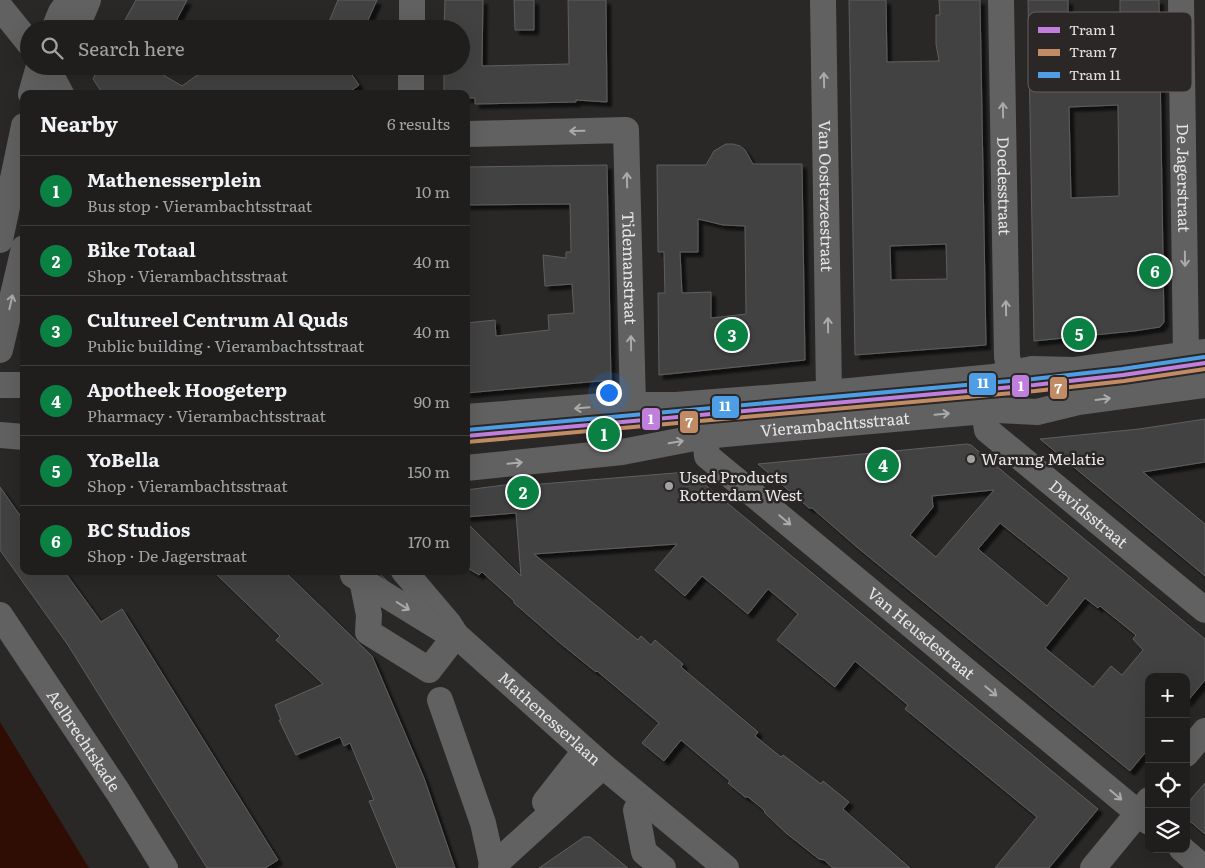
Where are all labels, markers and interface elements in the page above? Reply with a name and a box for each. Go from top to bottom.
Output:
legend [1028,12,1192,92]
text: Tram 1 [1069,19,1115,39]
search box [20,20,470,75]
icon: search [38,34,66,62]
text: Search here [78,34,185,62]
text: Tram 7 [1069,41,1117,61]
text: Tram 11 [1069,64,1121,84]
one-way arrow [820,72,829,88]
one-way arrow [998,103,1007,119]
text: Nearby [40,107,118,138]
text: 6 results [387,111,450,135]
street label: Van Oosterzeestraat [814,120,840,273]
street label: De Jagerstraat [1172,123,1197,233]
one-way arrow [569,126,586,136]
street label: Doedesstraat [992,136,1018,236]
text: Mathenesserplein [87,165,262,193]
one-way arrow [622,172,632,188]
text: 1 [53,179,59,203]
text: 10 m [416,179,450,203]
text: Bus stop · Vierambachtsstraat [87,193,312,217]
street label: Tidemanstraat [617,211,644,325]
text: Bike Totaal [87,235,196,263]
text: 2 [52,249,60,273]
text: 40 m [413,249,450,273]
one-way arrow [1180,250,1190,266]
pin: 6 [1139,252,1171,290]
text: Shop · Vierambachtsstraat [87,263,288,287]
one-way arrow [7,295,16,311]
one-way arrow [1001,300,1011,316]
text: Cultureel Centrum Al Quds [87,305,348,333]
pin: 5 [1063,315,1095,353]
pin: 3 [716,316,748,354]
one-way arrow [823,317,833,334]
text: 3 [52,319,60,343]
text: 40 m [413,319,450,343]
text: Public building · Vierambachtsstraat [87,333,364,357]
one-way arrow [626,335,636,351]
line badge: 11 [968,372,997,396]
text: 11 [977,372,989,392]
line badge: 1 [1011,374,1030,398]
text: Apotheek Hoogeterp [87,375,287,403]
text: 1 [1018,375,1024,395]
line badge: 7 [1049,376,1068,400]
text: 7 [1054,377,1062,397]
your location [596,380,622,406]
text: 4 [51,389,61,413]
text: 90 m [414,389,450,413]
one-way arrow [1094,394,1110,404]
line badge: 11 [711,395,740,419]
text: 11 [719,395,731,415]
text: Pharmacy · Vierambachtsstraat [87,403,326,427]
one-way arrow [574,403,590,412]
street label: Vierambachtsstraat [759,405,911,442]
line badge: 1 [641,407,661,431]
text: 1 [648,408,654,428]
line badge: 7 [679,410,699,434]
one-way arrow [933,410,949,419]
text: 7 [685,411,693,431]
pin: 1 [588,415,620,453]
one-way arrow [667,436,683,446]
text: YoBella [87,445,160,473]
pin: 4 [867,446,899,484]
place label: Warung Melatie [981,446,1105,470]
marker: Warung Melatie [965,453,977,465]
one-way arrow [506,458,522,467]
text: 5 [52,459,60,483]
text: 150 m [407,459,450,483]
place label: Used Products Rotterdam West [679,464,803,506]
text: Shop · Vierambachtsstraat [87,473,288,497]
pin: 2 [507,473,539,511]
street label: Davidsstraat [1045,473,1134,553]
marker: Used Products Rotterdam West [663,480,675,492]
text: BC Studios [87,515,190,543]
one-way arrow [778,515,791,526]
text: 6 [51,529,61,553]
text: 170 m [408,529,450,553]
text: Shop · De Jagerstraat [87,543,247,567]
street label: Van Heusdestraat [863,581,981,685]
one-way arrow [395,601,409,611]
street label: Mathenesserlaan [494,665,607,770]
map controls [1145,673,1190,853]
button: + [1145,673,1190,718]
street label: Aelbrechtskade [42,684,127,796]
one-way arrow [984,686,997,697]
button: − [1145,718,1190,763]
button: locate [1145,763,1190,808]
one-way arrow [1109,789,1122,800]
button: layers [1145,808,1190,853]

